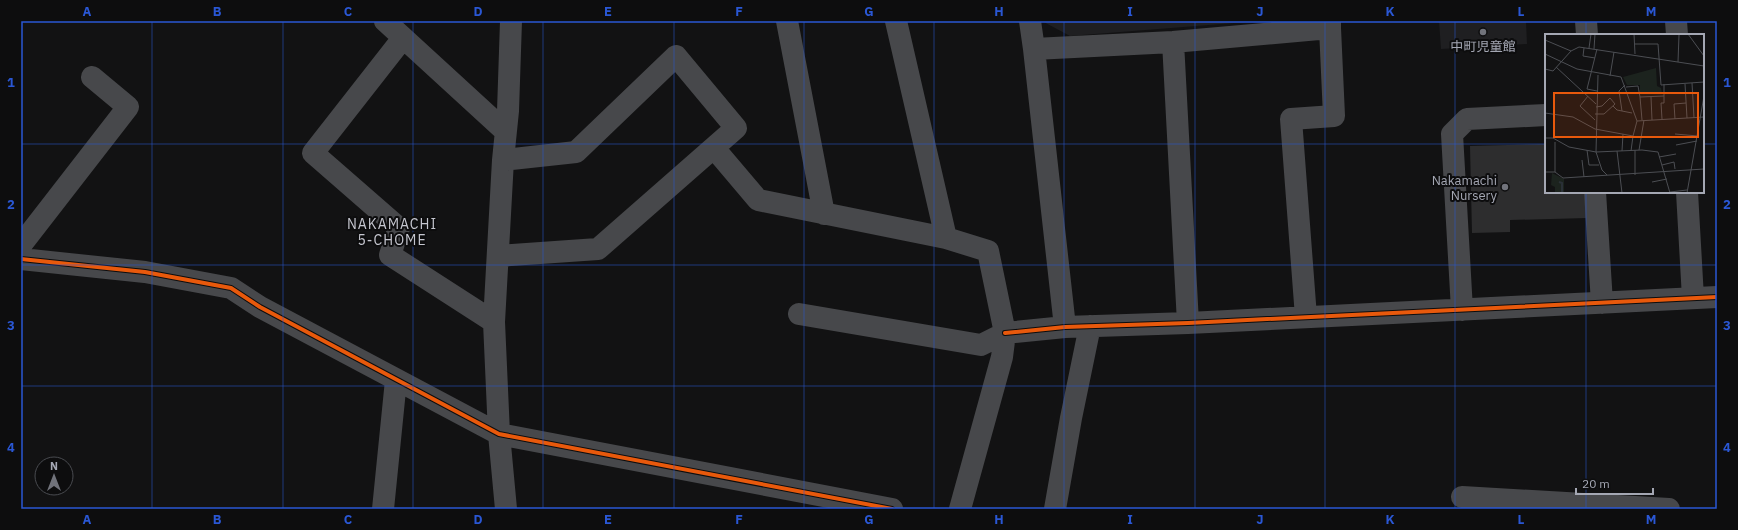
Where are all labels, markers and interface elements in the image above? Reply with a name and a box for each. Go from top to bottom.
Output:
text: A [83,3,92,20]
text: B [213,3,222,20]
text: C [344,3,353,20]
text: D [473,3,483,20]
text: E [604,3,612,20]
text: F [735,3,743,20]
text: G [864,3,874,20]
text: H [994,3,1004,20]
text: I [1127,3,1133,20]
text: J [1256,3,1264,20]
text: K [1385,3,1395,20]
text: L [1518,3,1525,20]
text: M [1646,3,1656,20]
marker: 中町児童館 [1478,27,1488,37]
inset map [1545,34,1704,193]
place label: 中町児童館 [1450,38,1516,55]
text: 1 [7,74,15,91]
text: 1 [1723,74,1731,91]
place label: Nakamachi Nursery [1432,172,1498,204]
marker: Nakamachi Nursery [1500,182,1510,192]
text: 2 [7,196,15,213]
text: 2 [1723,196,1731,213]
district label: NAKAMACHI 5-CHOME [347,215,437,249]
text: 3 [7,317,15,334]
text: 3 [1723,317,1731,334]
text: 4 [7,439,15,456]
text: 4 [1723,439,1731,456]
north arrow [34,456,74,496]
text: N [50,459,58,473]
scale bar [1576,470,1653,496]
text: 20 m [1582,476,1610,491]
text: A [83,511,92,528]
text: B [213,511,222,528]
text: C [344,511,353,528]
text: D [473,511,483,528]
text: E [604,511,612,528]
text: F [735,511,743,528]
text: G [864,511,874,528]
text: H [994,511,1004,528]
text: I [1127,511,1133,528]
text: J [1256,511,1264,528]
text: K [1385,511,1395,528]
text: L [1518,511,1525,528]
text: M [1646,511,1656,528]

